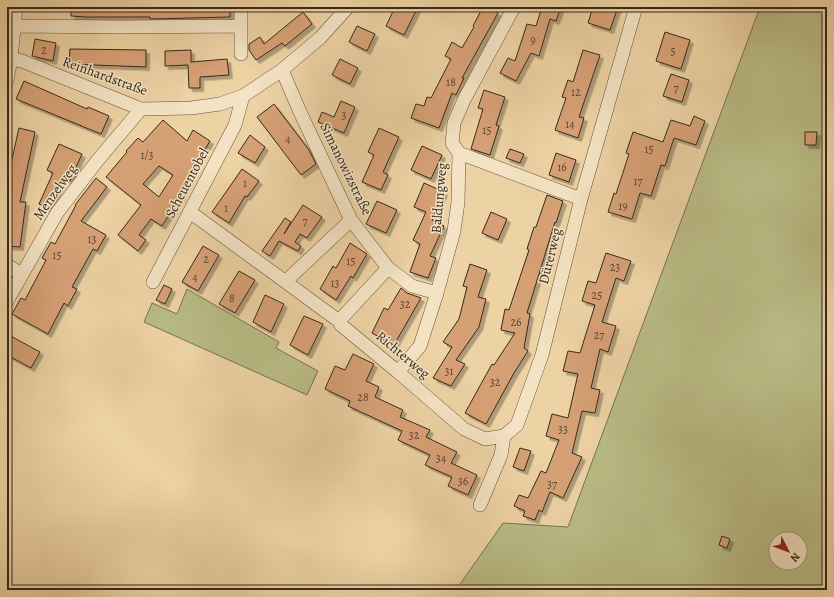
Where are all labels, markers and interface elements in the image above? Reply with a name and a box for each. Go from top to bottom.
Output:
house number: 9 [530,32,536,48]
house number: 2 [41,42,47,58]
house number: 5 [670,43,676,59]
street label: Reinhardstraße [60,52,150,100]
house number: 18 [446,74,456,90]
house number: 7 [673,80,679,96]
house number: 12 [571,84,581,100]
house number: 3 [342,107,347,123]
house number: 14 [565,116,575,132]
street label: Simanowizstraße [315,120,377,218]
house number: 15 [482,122,492,138]
house number: 4 [285,131,291,147]
house number: 15 [644,141,654,157]
street label: Scheuentobel [161,144,214,221]
house number: 1/3 [140,147,154,163]
house number: 16 [557,159,567,175]
street label: Menzelweg [29,160,81,224]
street label: Baldungweg [426,162,452,234]
house number: 17 [633,173,644,189]
house number: 1 [243,175,247,191]
house number: 19 [618,198,628,214]
house number: 1 [224,200,228,216]
house number: 7 [302,213,308,229]
street label: Dürerweg [534,226,566,286]
house number: 13 [87,231,97,247]
house number: 15 [52,247,62,263]
house number: 2 [203,251,209,267]
house number: 15 [346,253,356,269]
house number: 23 [610,259,620,275]
house number: 4 [192,269,198,285]
house number: 13 [330,275,340,291]
house number: 25 [592,287,602,303]
house number: 8 [229,290,235,306]
house number: 32 [400,296,411,312]
house number: 26 [510,314,522,330]
street label: Richterweg [372,327,434,383]
house number: 27 [594,327,605,343]
house number: 31 [444,363,454,379]
house number: 32 [490,374,501,390]
house number: 28 [357,389,369,405]
house number: 33 [558,421,568,437]
house number: 32 [409,427,420,443]
house number: 34 [436,450,447,466]
house number: 36 [458,473,469,489]
house number: 37 [547,476,558,492]
north arrow [768,531,808,571]
text: N [787,549,803,565]

